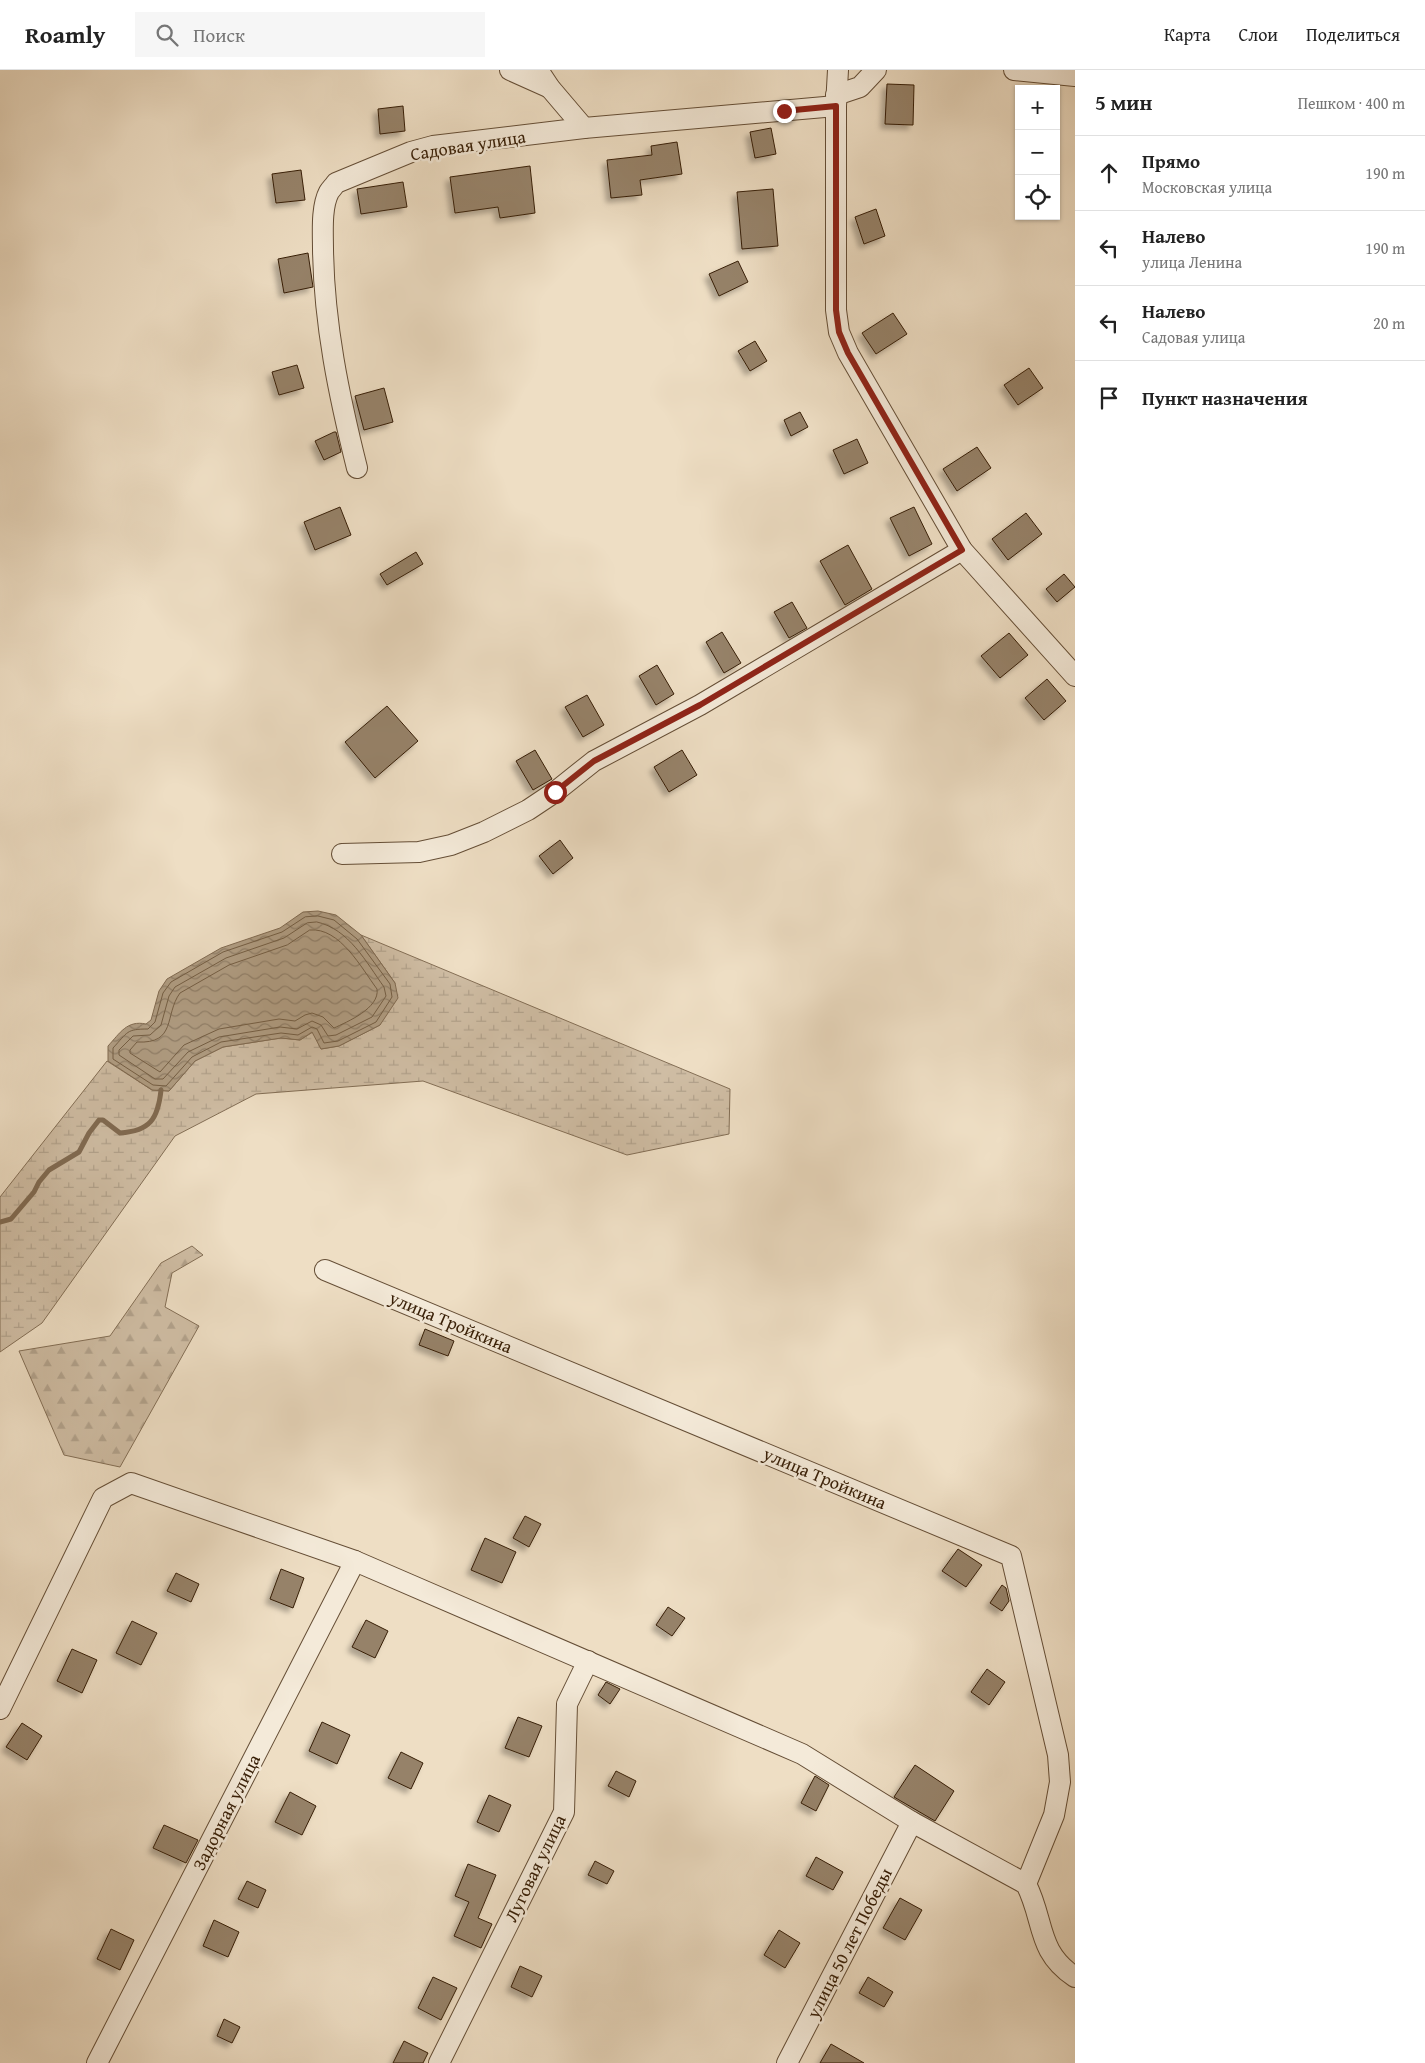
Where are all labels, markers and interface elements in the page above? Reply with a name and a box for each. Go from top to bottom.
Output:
search box [135,12,485,57]
text: Roamly [25,17,105,52]
icon: search [153,21,181,49]
text: Поиск [193,21,245,49]
text: Карта [1164,21,1211,48]
text: Слои [1239,21,1278,48]
text: Поделиться [1306,21,1400,48]
map controls [1015,85,1060,220]
button: + [1015,85,1060,130]
text: 5 мин [1095,87,1152,118]
text: Пешком · 400 m [1298,91,1405,115]
route end [773,100,796,123]
street label: Садовая улица [408,123,528,167]
button: − [1015,130,1060,175]
text: Прямо [1142,147,1200,175]
icon: ahead [1095,159,1123,187]
text: 190 m [1365,161,1405,185]
button: locate [1015,175,1060,220]
text: Московская улица [1142,175,1272,199]
text: Налево [1142,222,1205,250]
icon: left [1095,234,1123,262]
text: 190 m [1365,236,1405,260]
text: улица Ленина [1142,250,1242,274]
text: Налево [1142,297,1205,325]
icon: left [1095,309,1123,337]
text: 20 m [1373,311,1405,335]
text: Садовая улица [1142,325,1245,349]
icon: arrive [1095,384,1123,412]
text: Пункт назначения [1142,384,1308,412]
route start [544,781,567,804]
street label: улица Тройкина [384,1284,517,1360]
street label: улица Тройкина [758,1440,891,1516]
street label: Задорная улица [185,1749,267,1875]
street label: Луговая улица [497,1809,573,1926]
street label: улица 50 лет Победы [799,1863,899,2024]

